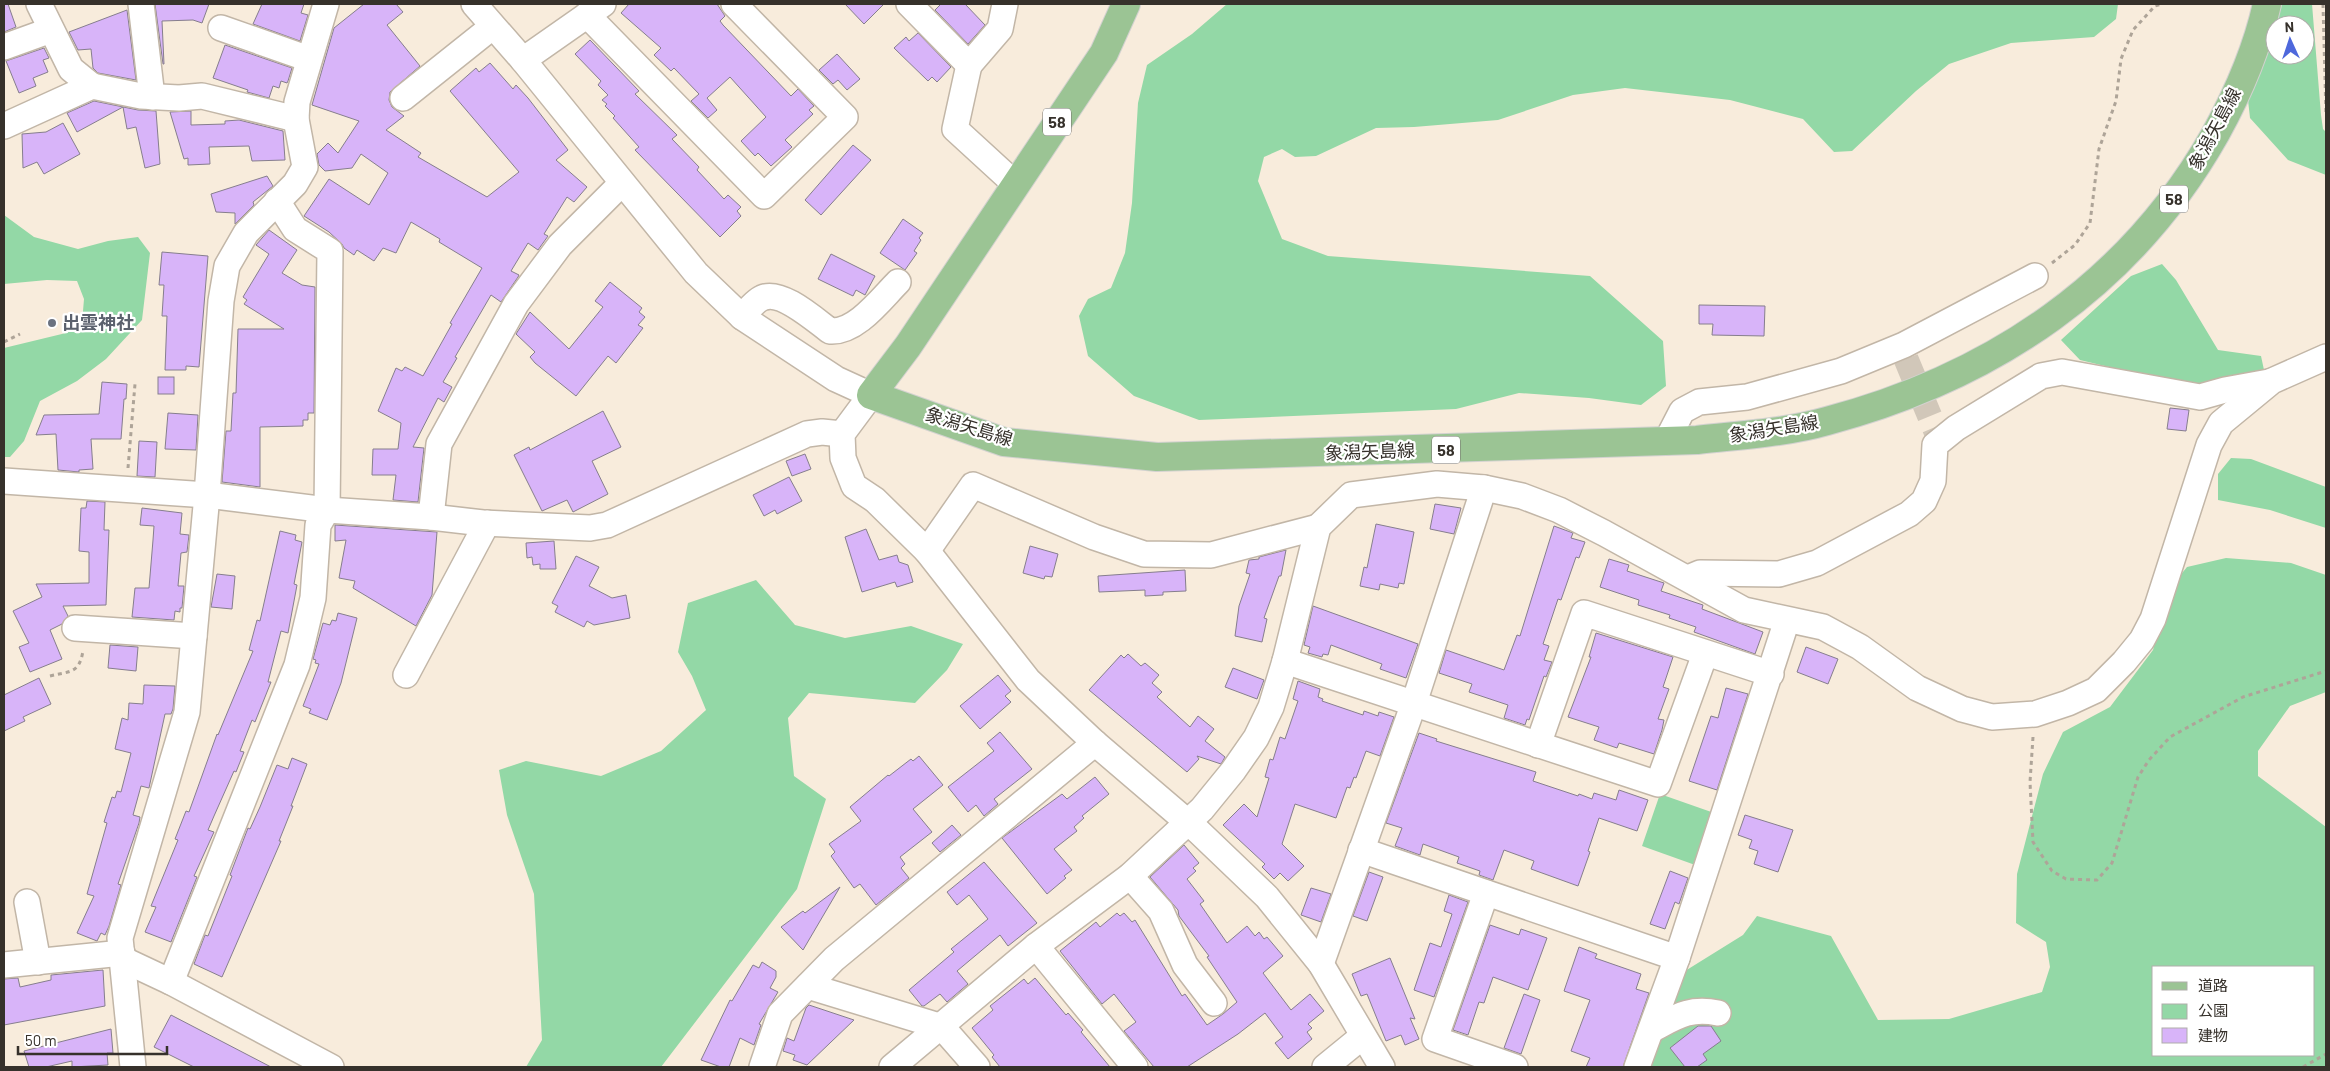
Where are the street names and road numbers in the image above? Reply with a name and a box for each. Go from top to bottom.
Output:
street label: 象潟矢島線 [2183,84,2245,173]
road number: 58 [1043,108,1071,136]
road number: 58 [2160,185,2188,212]
street label: 象潟矢島線 [923,402,1016,450]
street label: 象潟矢島線 [1728,410,1820,446]
road number: 58 [1432,436,1460,464]
street label: 象潟矢島線 [1325,438,1415,464]

